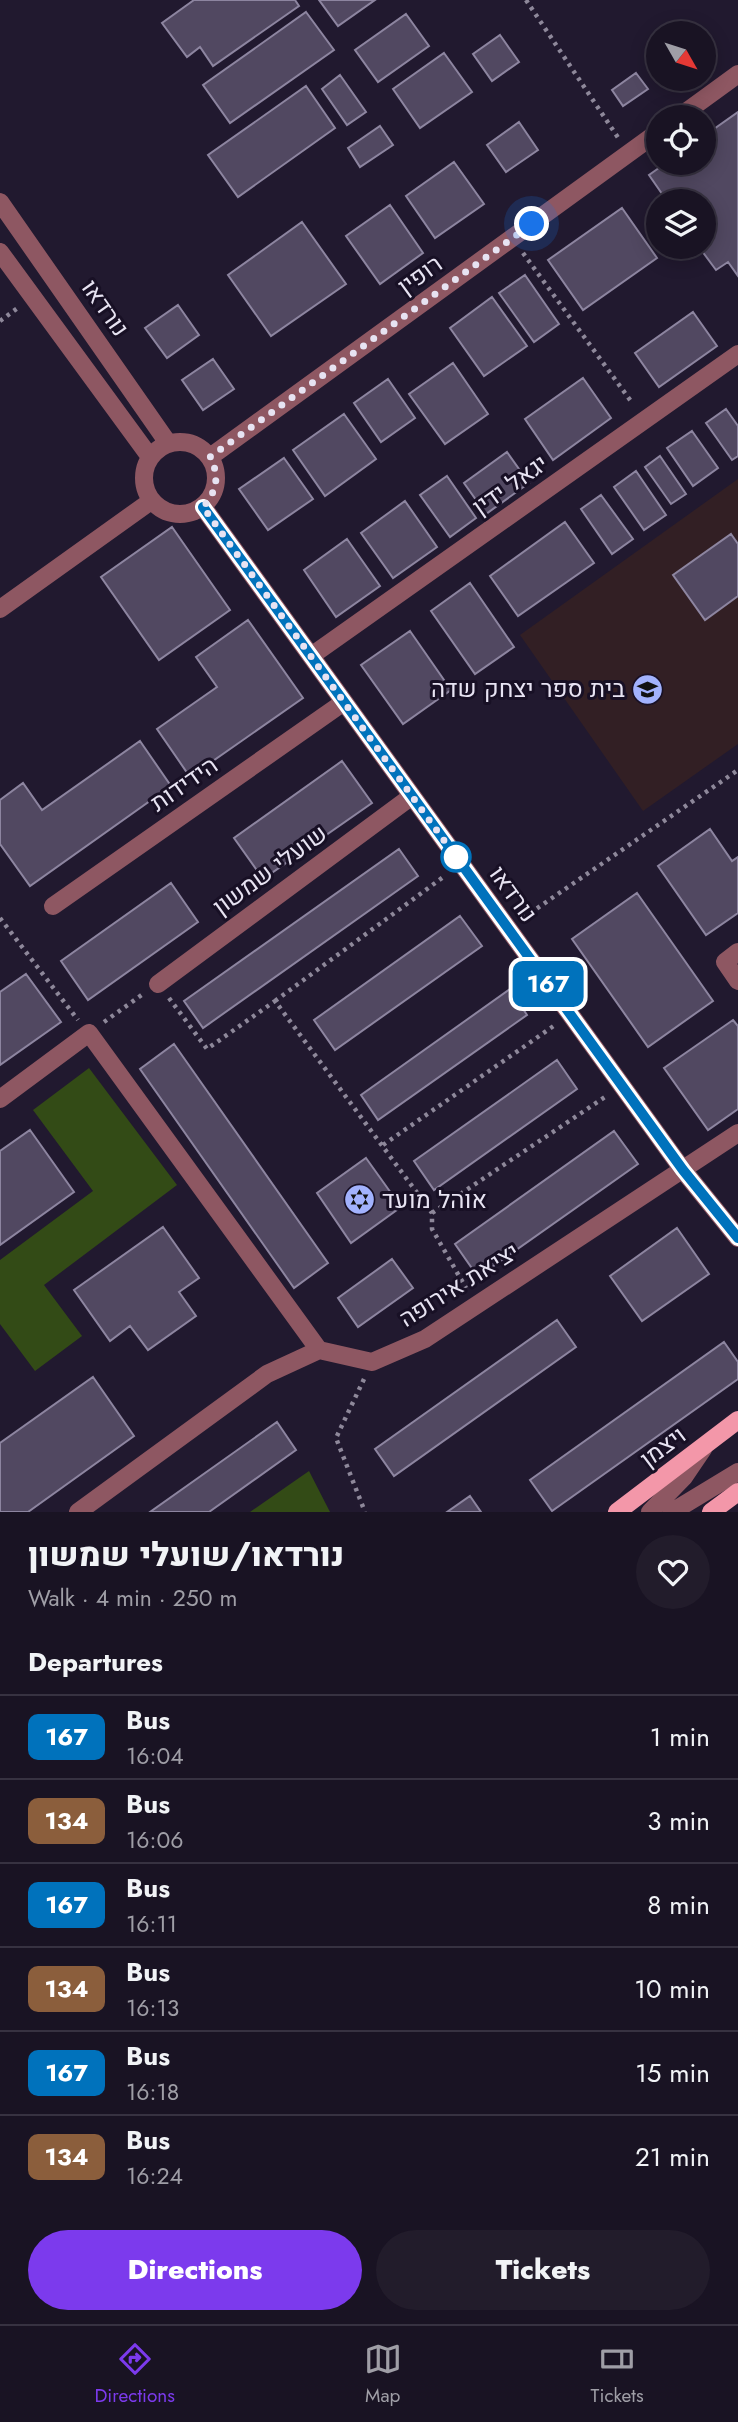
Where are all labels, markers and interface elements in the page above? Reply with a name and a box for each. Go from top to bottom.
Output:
north arrow [646,21,716,91]
map controls [646,21,716,259]
button: locate [646,105,716,175]
button: layers [646,189,716,259]
your location [514,206,549,241]
street label: רופין [390,246,449,303]
street label: נורדאו [73,272,138,343]
street label: יגאל ידין [465,446,555,523]
place label: בית ספר יצחק שדה [431,671,625,706]
school or university icon: בית ספר יצחק שדה [631,672,665,706]
street label: הידידות [143,748,225,820]
street label: שועלי שמשון [205,816,334,923]
unlabelled marker [441,842,471,872]
street label: נורדאו [481,858,546,929]
line badge: 167 [508,961,588,1007]
text: 167 [527,966,569,1001]
place label: אוהל מועד [382,1182,487,1217]
synagogue icon: אוהל מועד [342,1183,376,1217]
street label: יציאת אירופה [392,1234,526,1335]
street label: ויצמן [632,1418,693,1475]
text: נורדאו/שועלי שמשון [28,1531,344,1578]
button: heart [636,1535,710,1609]
text: Walk · 4 min · 250 m [28,1581,237,1615]
text: Departures [28,1643,163,1681]
text: Bus [126,1701,170,1739]
text: 1 min [650,1718,710,1756]
text: 167 [45,1719,88,1754]
text: 16:04 [126,1739,184,1773]
text: Bus [126,1785,170,1823]
text: 3 min [647,1802,710,1840]
text: 134 [45,1803,88,1838]
text: 16:06 [126,1823,184,1857]
text: Bus [126,1869,170,1907]
text: 8 min [647,1886,710,1924]
text: 167 [45,1887,88,1922]
text: 16:11 [126,1907,177,1941]
text: Bus [126,1953,170,1991]
text: 10 min [634,1970,710,2008]
text: 134 [45,1971,88,2006]
text: 16:13 [126,1991,179,2025]
text: Bus [126,2037,170,2075]
text: 15 min [635,2054,710,2092]
text: 167 [45,2055,88,2090]
text: 16:18 [126,2075,179,2109]
text: Bus [126,2121,170,2159]
text: 21 min [635,2138,710,2176]
text: 134 [45,2139,88,2174]
text: 16:24 [126,2159,183,2193]
button: Directions [28,2230,362,2310]
button: Tickets [376,2230,710,2310]
tab: Directions [94,2340,175,2409]
tab: Map [364,2340,402,2409]
tab: Tickets [591,2340,644,2409]

